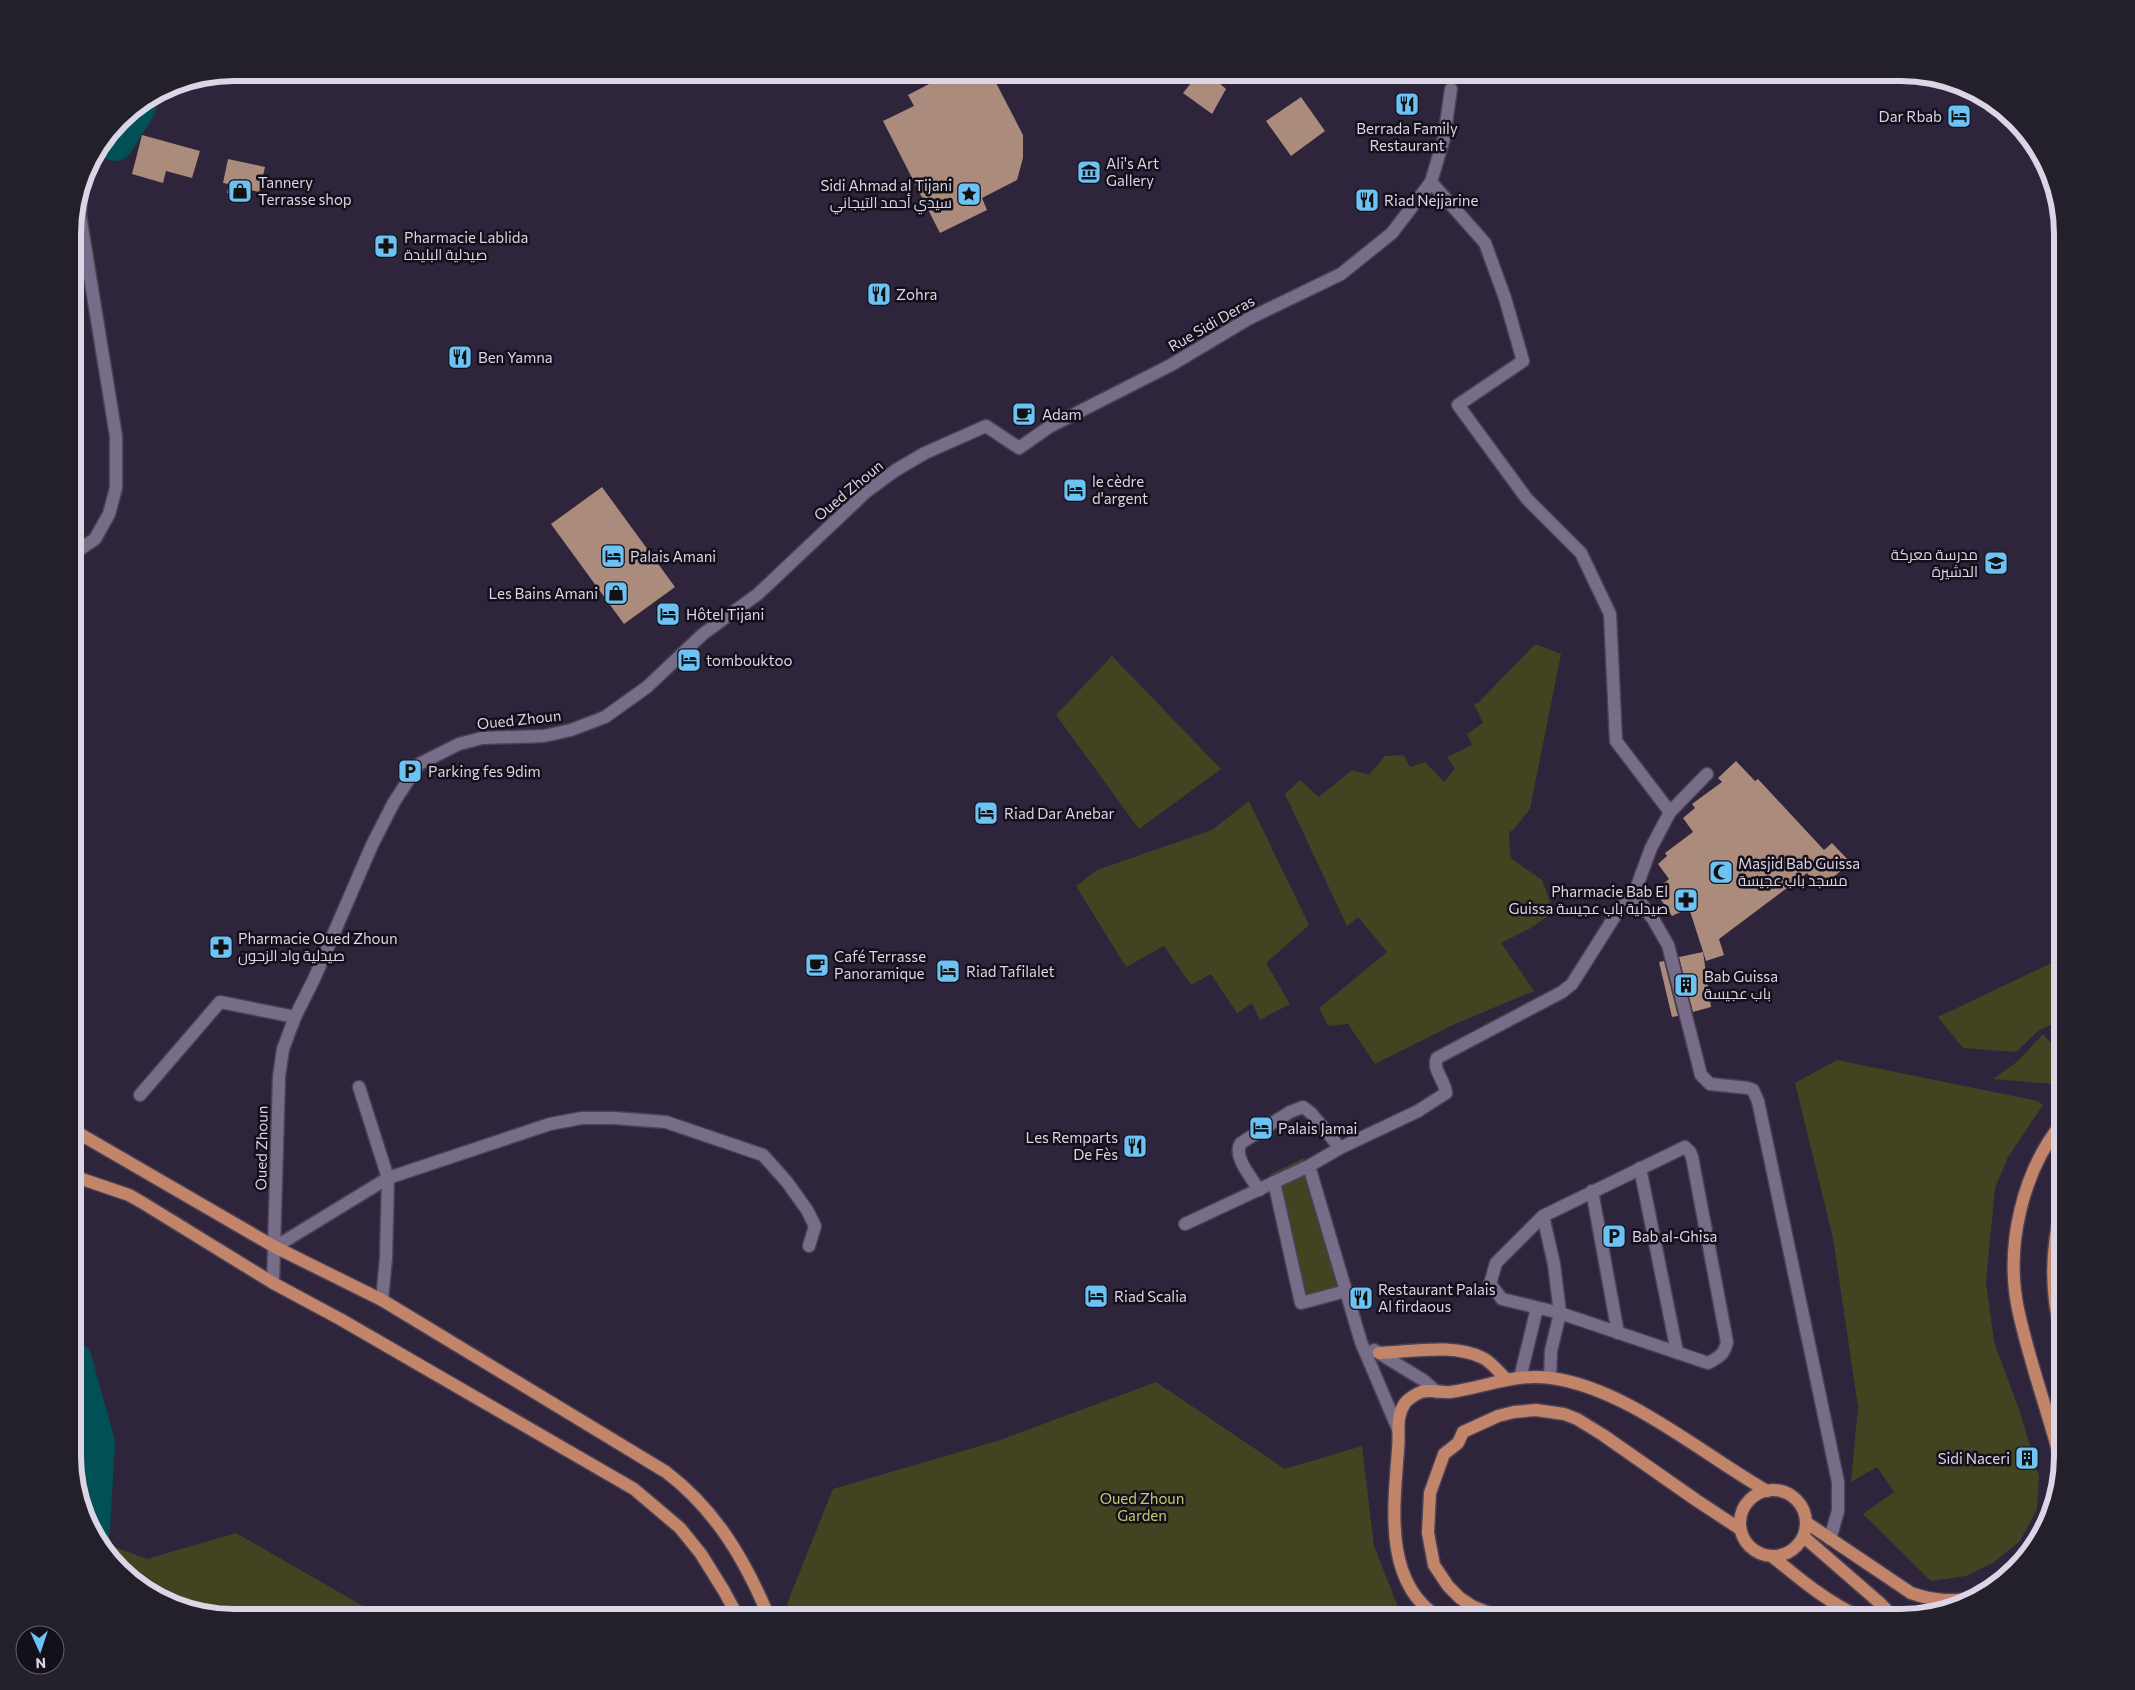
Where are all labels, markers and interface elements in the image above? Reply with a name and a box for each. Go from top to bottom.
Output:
restaurant icon: Berrada Family Restaurant [1394,91,1420,117]
hotel icon: Dar Rbab [1946,103,1972,129]
place label: Dar Rbab [1879,107,1942,125]
place label: Berrada Family Restaurant [1356,119,1458,154]
place label: Ali's Art Gallery [1106,154,1159,189]
museum icon: Ali's Art Gallery [1076,159,1102,185]
place label: Tannery Terrasse shop [258,173,352,208]
place label: Sidi Ahmad al Tijani سيدي أحمد التيجاني [820,176,952,215]
shop icon: Tannery Terrasse shop [227,178,253,204]
place icon: Sidi Ahmad al Tijani سيدي أحمد التيجاني [956,181,982,207]
restaurant icon: Riad Nejjarine [1354,187,1380,213]
place label: Riad Nejjarine [1384,191,1478,209]
place label: Pharmacie Lablida صيدلية البليدة [404,228,528,263]
pharmacy icon: Pharmacie Lablida صيدلية البليدة [373,233,399,259]
restaurant icon: Zohra [866,281,892,307]
place label: Zohra [896,285,937,303]
street label: Rue Sidi Deras [1165,291,1257,355]
restaurant icon: Ben Yamna [447,344,473,370]
place label: Ben Yamna [478,348,553,366]
cafe icon: Adam [1011,401,1037,427]
place label: Adam [1042,405,1082,423]
street label: Oued Zhoun [810,456,886,524]
place label: le cèdre d'argent [1092,472,1148,507]
hotel icon: le cèdre d'argent [1062,477,1088,503]
hotel icon: Palais Amani [600,543,626,569]
place label: مدرسة معركة الدشيرة [1891,545,1978,581]
place label: Palais Amani [630,547,716,565]
school or university icon: مدرسة معركة الدشيرة [1983,550,2009,576]
shop icon: Les Bains Amani [603,580,629,606]
place label: Les Bains Amani [488,584,598,602]
hotel icon: Hôtel Tijani [655,601,681,627]
place label: Hôtel Tijani [686,605,764,623]
hotel icon: tombouktoo [676,647,702,673]
place label: tombouktoo [706,651,792,669]
street label: Oued Zhoun [476,706,562,732]
parking icon: Parking fes 9dim [397,758,423,784]
place label: Parking fes 9dim [428,762,541,780]
hotel icon: Riad Dar Anebar [973,800,999,826]
place label: Riad Dar Anebar [1004,804,1115,822]
place label: Masjid Bab Guissa مسجد باب عجيسة [1738,854,1860,889]
mosque icon: Masjid Bab Guissa مسجد باب عجيسة [1708,859,1734,885]
place label: Pharmacie Bab El Guissa صيدلية باب عجيسة [1509,882,1668,917]
pharmacy icon: Pharmacie Bab El Guissa صيدلية باب عجيسة [1673,887,1699,913]
place label: Pharmacie Oued Zhoun صيدلية واد الزحون [238,929,398,966]
pharmacy icon: Pharmacie Oued Zhoun صيدلية واد الزحون [208,934,234,960]
place label: Café Terrasse Panoramique [834,947,926,982]
cafe icon: Café Terrasse Panoramique [804,952,830,978]
hotel icon: Riad Tafilalet [935,958,961,984]
place label: Riad Tafilalet [966,962,1055,980]
place label: Bab Guissa باب عجيسة [1704,967,1778,1002]
building icon: Bab Guissa باب عجيسة [1673,972,1699,998]
street label: Oued Zhoun [251,1106,271,1190]
hotel icon: Palais Jamai [1248,1115,1274,1141]
place label: Palais Jamai [1278,1119,1357,1137]
place label: Les Remparts De Fès [1026,1128,1118,1163]
restaurant icon: Les Remparts De Fès [1122,1133,1148,1159]
parking icon: Bab al-Ghisa [1601,1223,1627,1249]
place label: Bab al-Ghisa [1632,1227,1717,1245]
place label: Restaurant Palais Al firdaous [1378,1280,1496,1315]
hotel icon: Riad Scalia [1083,1283,1109,1309]
restaurant icon: Restaurant Palais Al firdaous [1348,1285,1374,1311]
place label: Riad Scalia [1114,1287,1187,1305]
building icon: Sidi Naceri [2014,1445,2040,1471]
place label: Sidi Naceri [1938,1449,2010,1467]
park label: Oued Zhoun Garden [1100,1489,1184,1524]
north arrow [15,1625,65,1675]
text: N [35,1655,46,1672]

